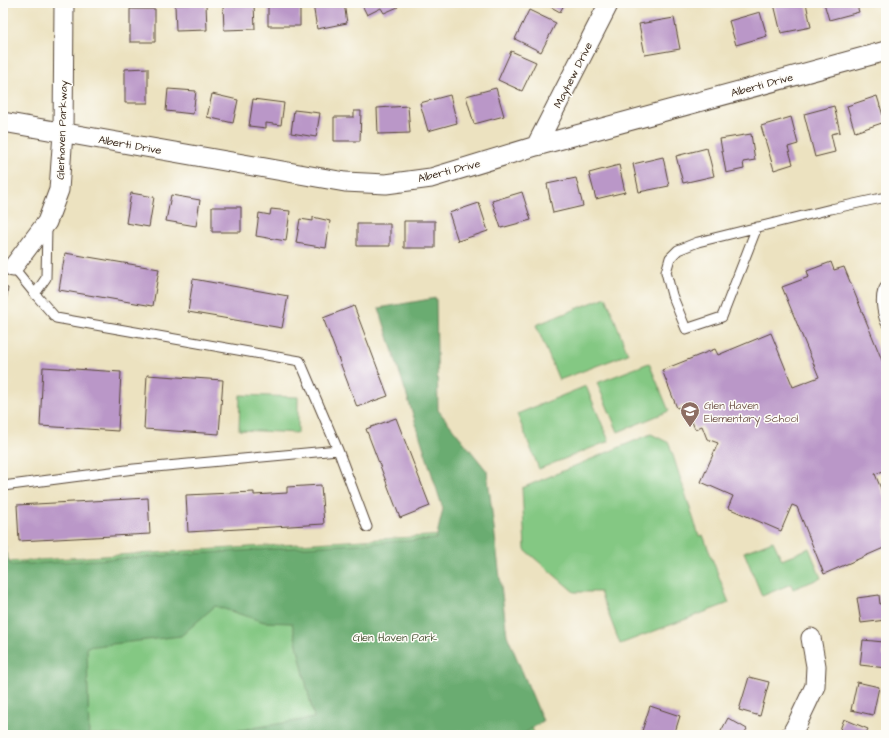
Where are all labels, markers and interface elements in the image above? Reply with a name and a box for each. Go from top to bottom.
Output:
street label: Mayhew Drive [550,39,597,111]
street label: Alberti Drive [729,69,795,101]
street label: Glenhaven Parkway [53,80,72,180]
street label: Alberti Drive [97,132,163,158]
street label: Alberti Drive [416,156,482,186]
place label: Glen Haven Elementary School [704,398,799,427]
school or university icon: Glen Haven Elementary School [679,400,701,428]
park label: Glen Haven Park [353,630,437,645]

